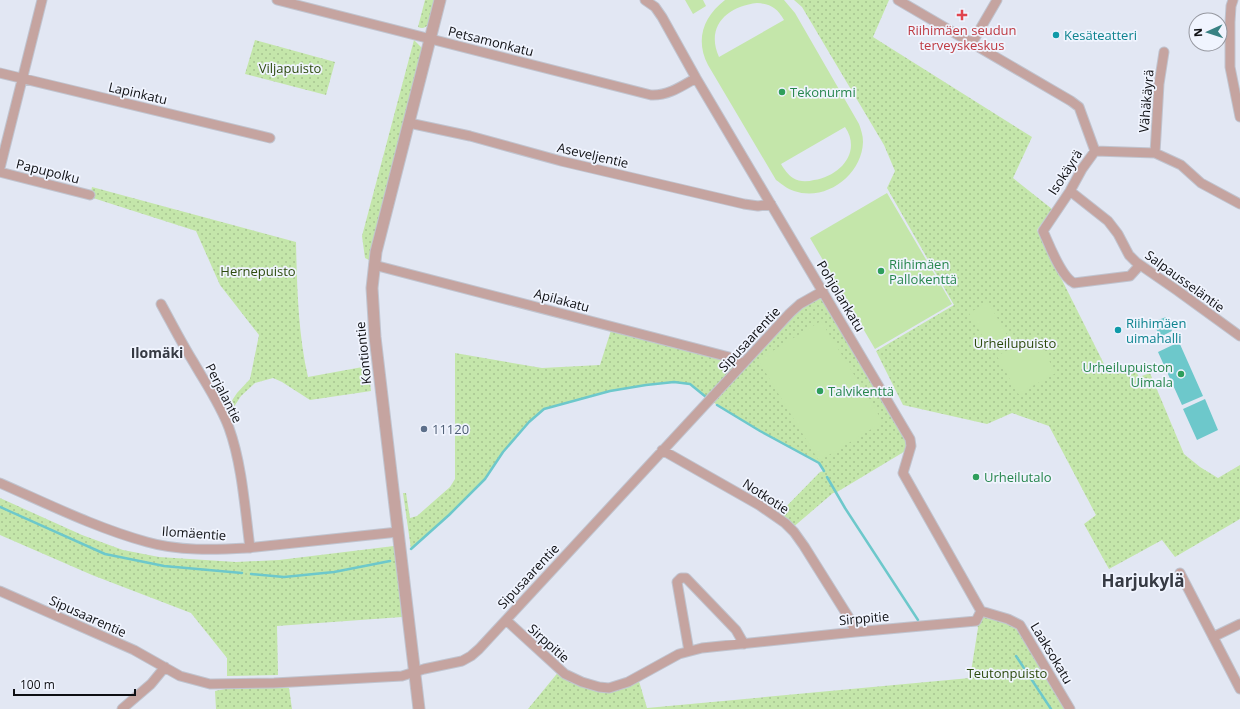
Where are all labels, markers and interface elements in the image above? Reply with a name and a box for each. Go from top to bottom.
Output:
marker: Riihimäen seudun terveyskeskus [956,9,968,21]
north arrow [1188,12,1228,52]
place label: Riihimäen seudun terveyskeskus [907,21,1017,54]
street label: Petsamonkatu [446,22,536,60]
place label: Kesäteatteri [1064,26,1137,44]
text: N [1190,28,1205,37]
marker: Kesäteatteri [1051,30,1061,40]
park label: Viljapuisto [259,59,322,77]
street label: Vähäkäyrä [1134,69,1158,133]
street label: Lapinkatu [107,77,169,109]
place label: Tekonurmi [790,83,856,101]
marker: Tekonurmi [777,87,787,97]
street label: Aseveljentie [556,138,630,172]
street label: Isokäyrä [1044,146,1086,198]
street label: Papupolku [14,154,82,188]
street label: Salpausseläntie [1142,246,1228,316]
place label: Riihimäen Pallokenttä [889,255,957,288]
street label: Pohjolankatu [813,257,869,335]
park label: Hernepuisto [220,262,296,280]
marker: Riihimäen Pallokenttä [876,266,886,276]
street label: Apilakatu [532,284,592,316]
street label: Sipusaarentie [714,303,784,375]
place label: Riihimäen uimahalli [1126,314,1186,347]
street label: Kontiontie [351,321,375,385]
marker: Riihimäen uimahalli [1113,325,1123,335]
park label: Urheilupuisto [974,334,1056,352]
district label: Ilomäki [131,343,183,362]
place label: Urheilupuiston Uimala [1083,358,1173,391]
street label: Perjalantie [201,360,247,426]
marker: Urheilupuiston Uimala [1176,369,1186,379]
place label: Talvikenttä [828,382,894,400]
marker: Talvikenttä [815,386,825,396]
place label: 11120 [432,420,469,438]
marker: 11120 [419,424,429,434]
place label: Urheilutalo [984,468,1052,486]
marker: Urheilutalo [971,472,981,482]
street label: Notkotie [739,474,793,518]
street label: Ilomäentie [161,522,227,544]
street label: Sipusaarentie [493,540,563,612]
district label: Harjukylä [1101,569,1185,592]
street label: Sipusaarentie [47,591,129,641]
street label: Sirppitie [838,607,890,629]
street label: Laaksokatu [1027,619,1077,687]
street label: Sirppitie [524,620,574,666]
park label: Teutonpuisto [967,664,1048,682]
scale bar [14,671,135,697]
text: 100 m [20,676,55,693]

